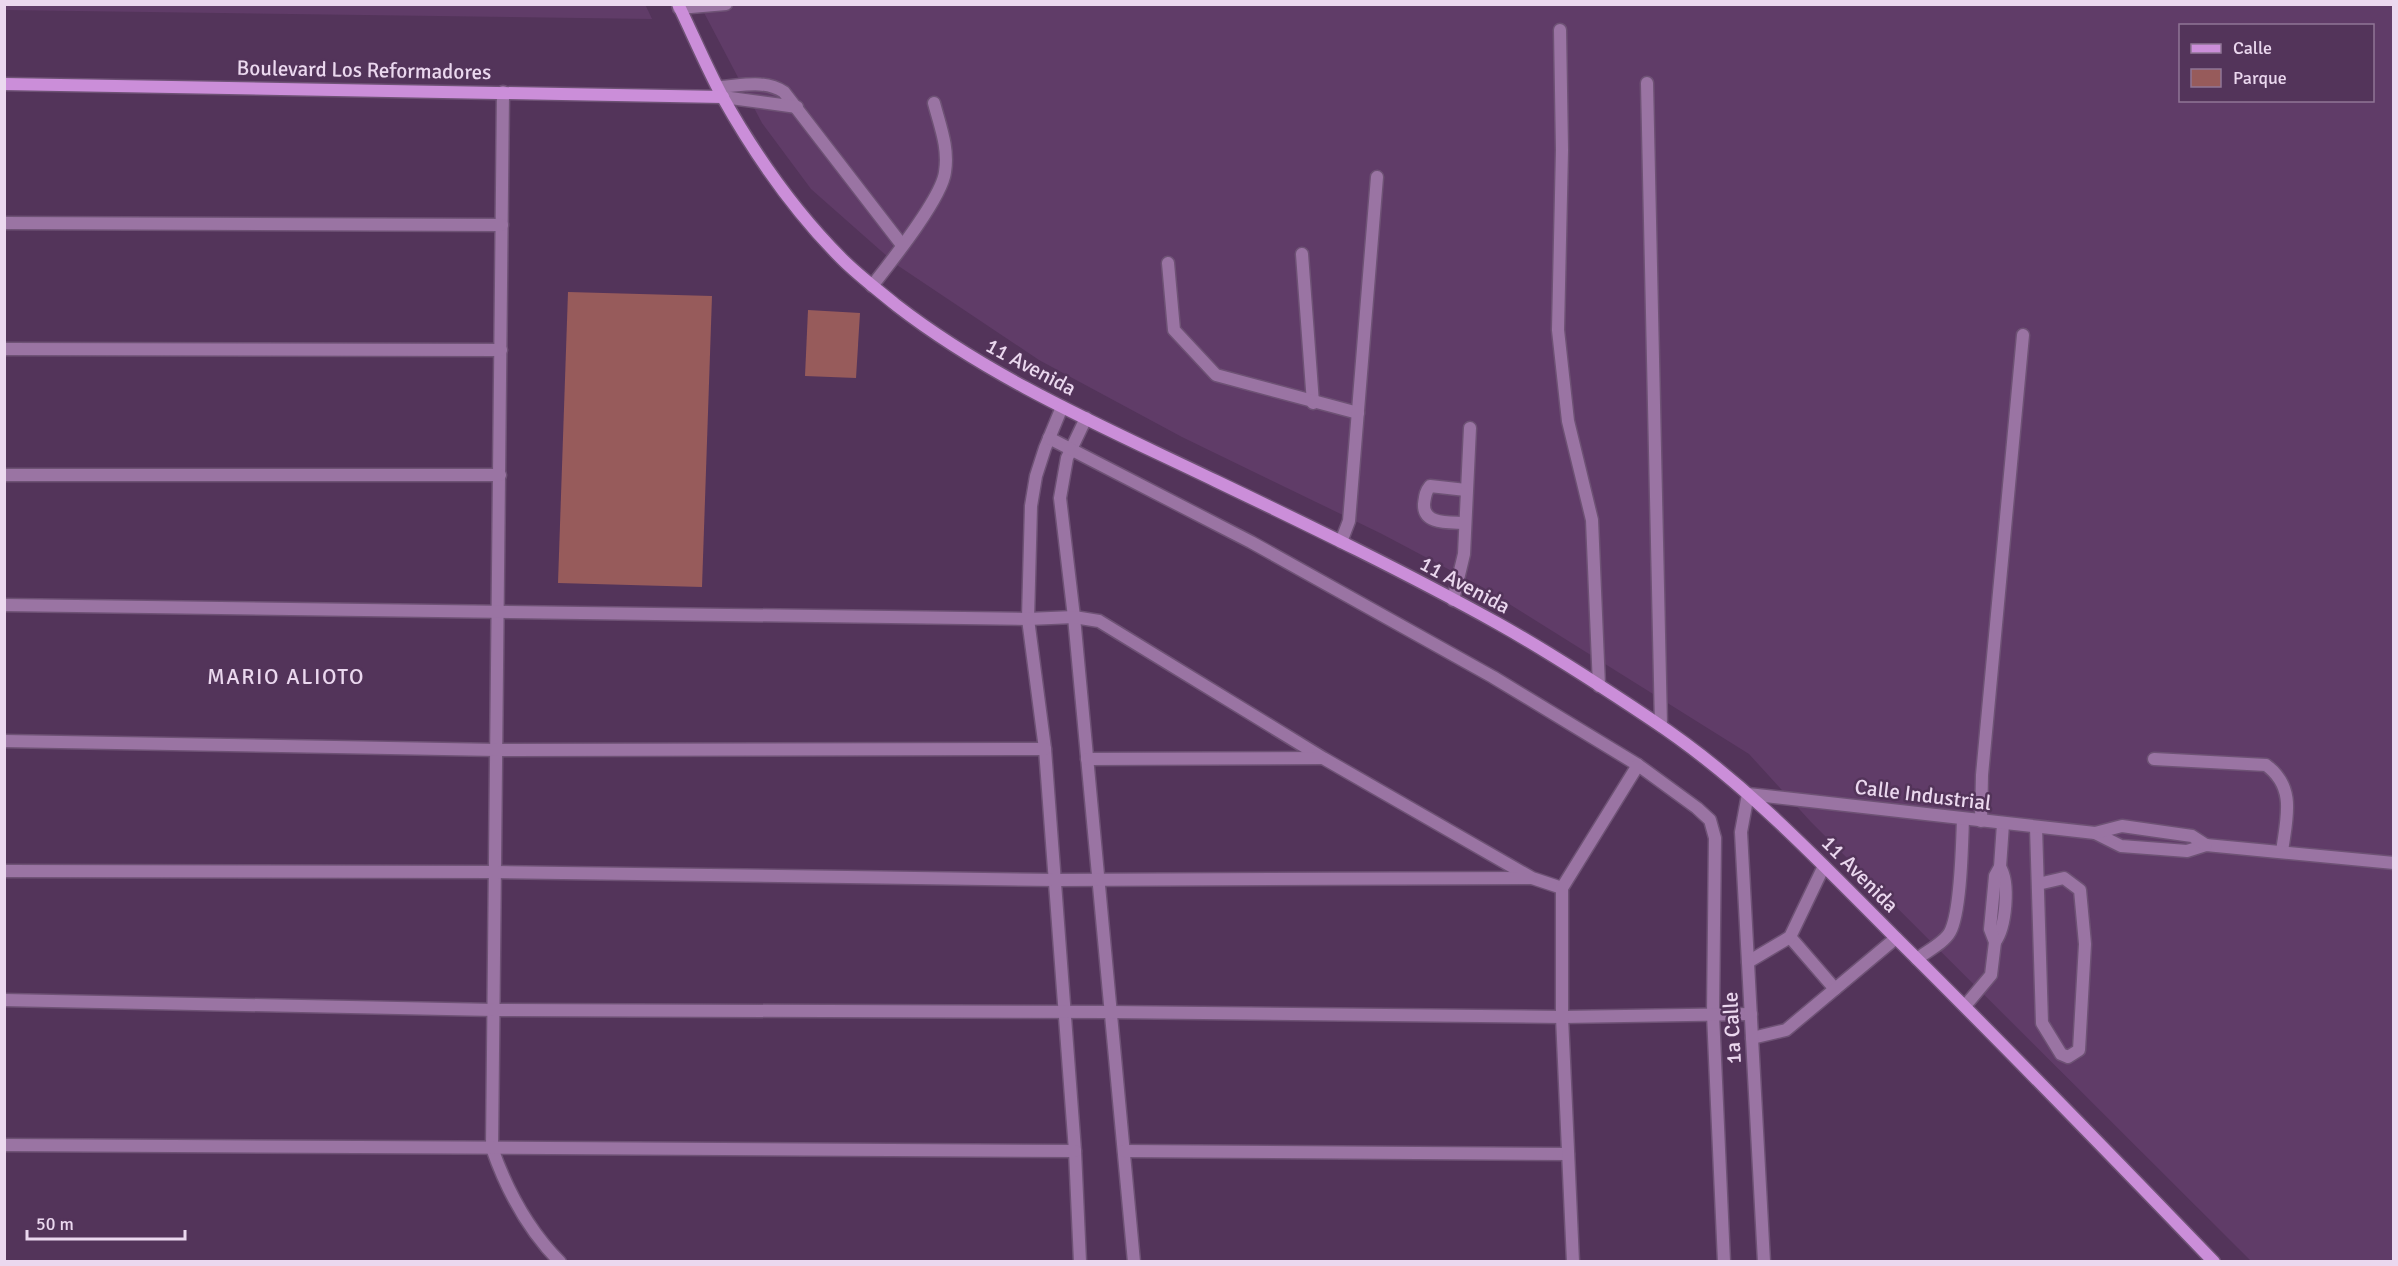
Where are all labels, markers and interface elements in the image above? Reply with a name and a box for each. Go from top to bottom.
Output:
legend [2179,24,2374,102]
text: Calle [2233,37,2272,59]
street label: Boulevard Los Reformadores [236,55,492,85]
text: Parque [2233,67,2287,89]
street label: 11 Avenida [981,332,1081,402]
street label: 11 Avenida [1415,550,1515,620]
district label: MARIO ALIOTO [207,663,365,690]
street label: Calle Industrial [1853,774,1993,816]
street label: 11 Avenida [1816,830,1904,918]
street label: 1a Calle [1717,991,1747,1065]
scale bar [27,1203,184,1241]
text: 50 m [36,1213,74,1235]

